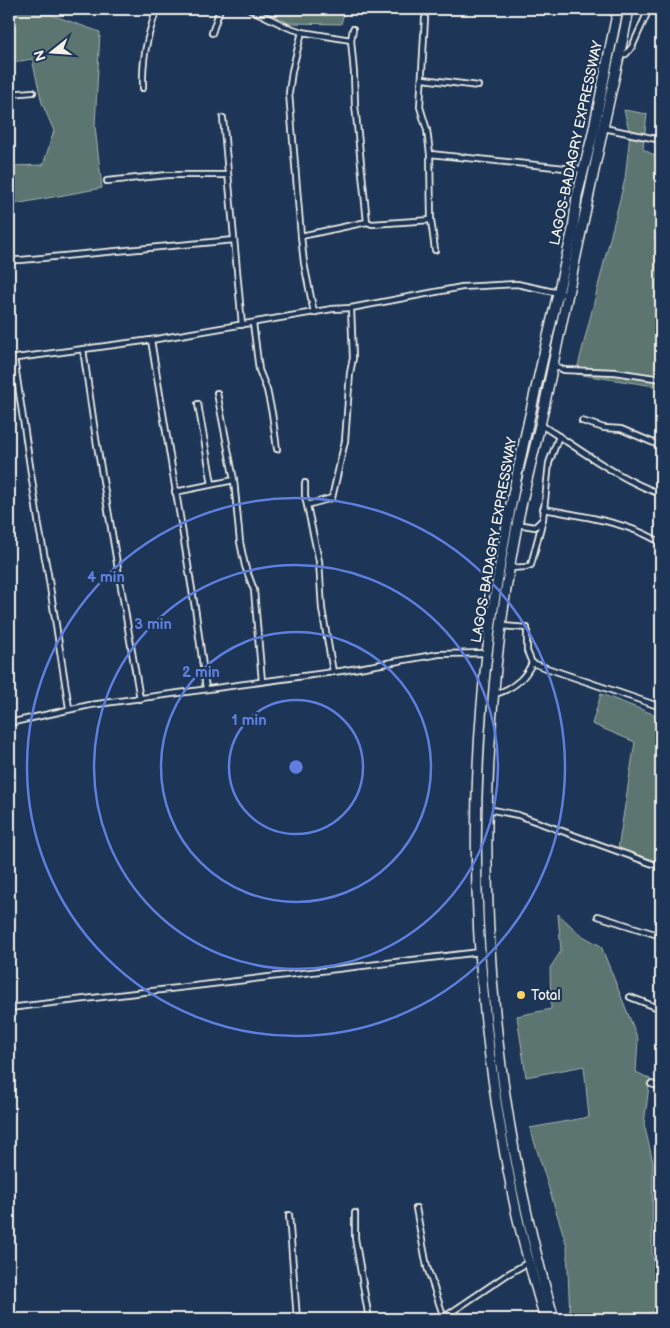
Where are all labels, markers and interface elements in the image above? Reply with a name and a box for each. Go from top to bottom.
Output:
north arrow [28,28,78,78]
street label: LAGOS-BADAGRY EXPRESSWAY [546,38,606,247]
text: N [30,48,50,63]
street label: LAGOS-BADAGRY EXPRESSWAY [468,435,521,644]
text: 4 min [87,568,125,587]
text: 3 min [134,615,172,634]
text: 2 min [182,663,220,682]
text: 1 min [231,711,267,730]
centre of rings [287,758,305,776]
place label: Total [531,987,561,1004]
marker: Total [515,989,527,1001]

